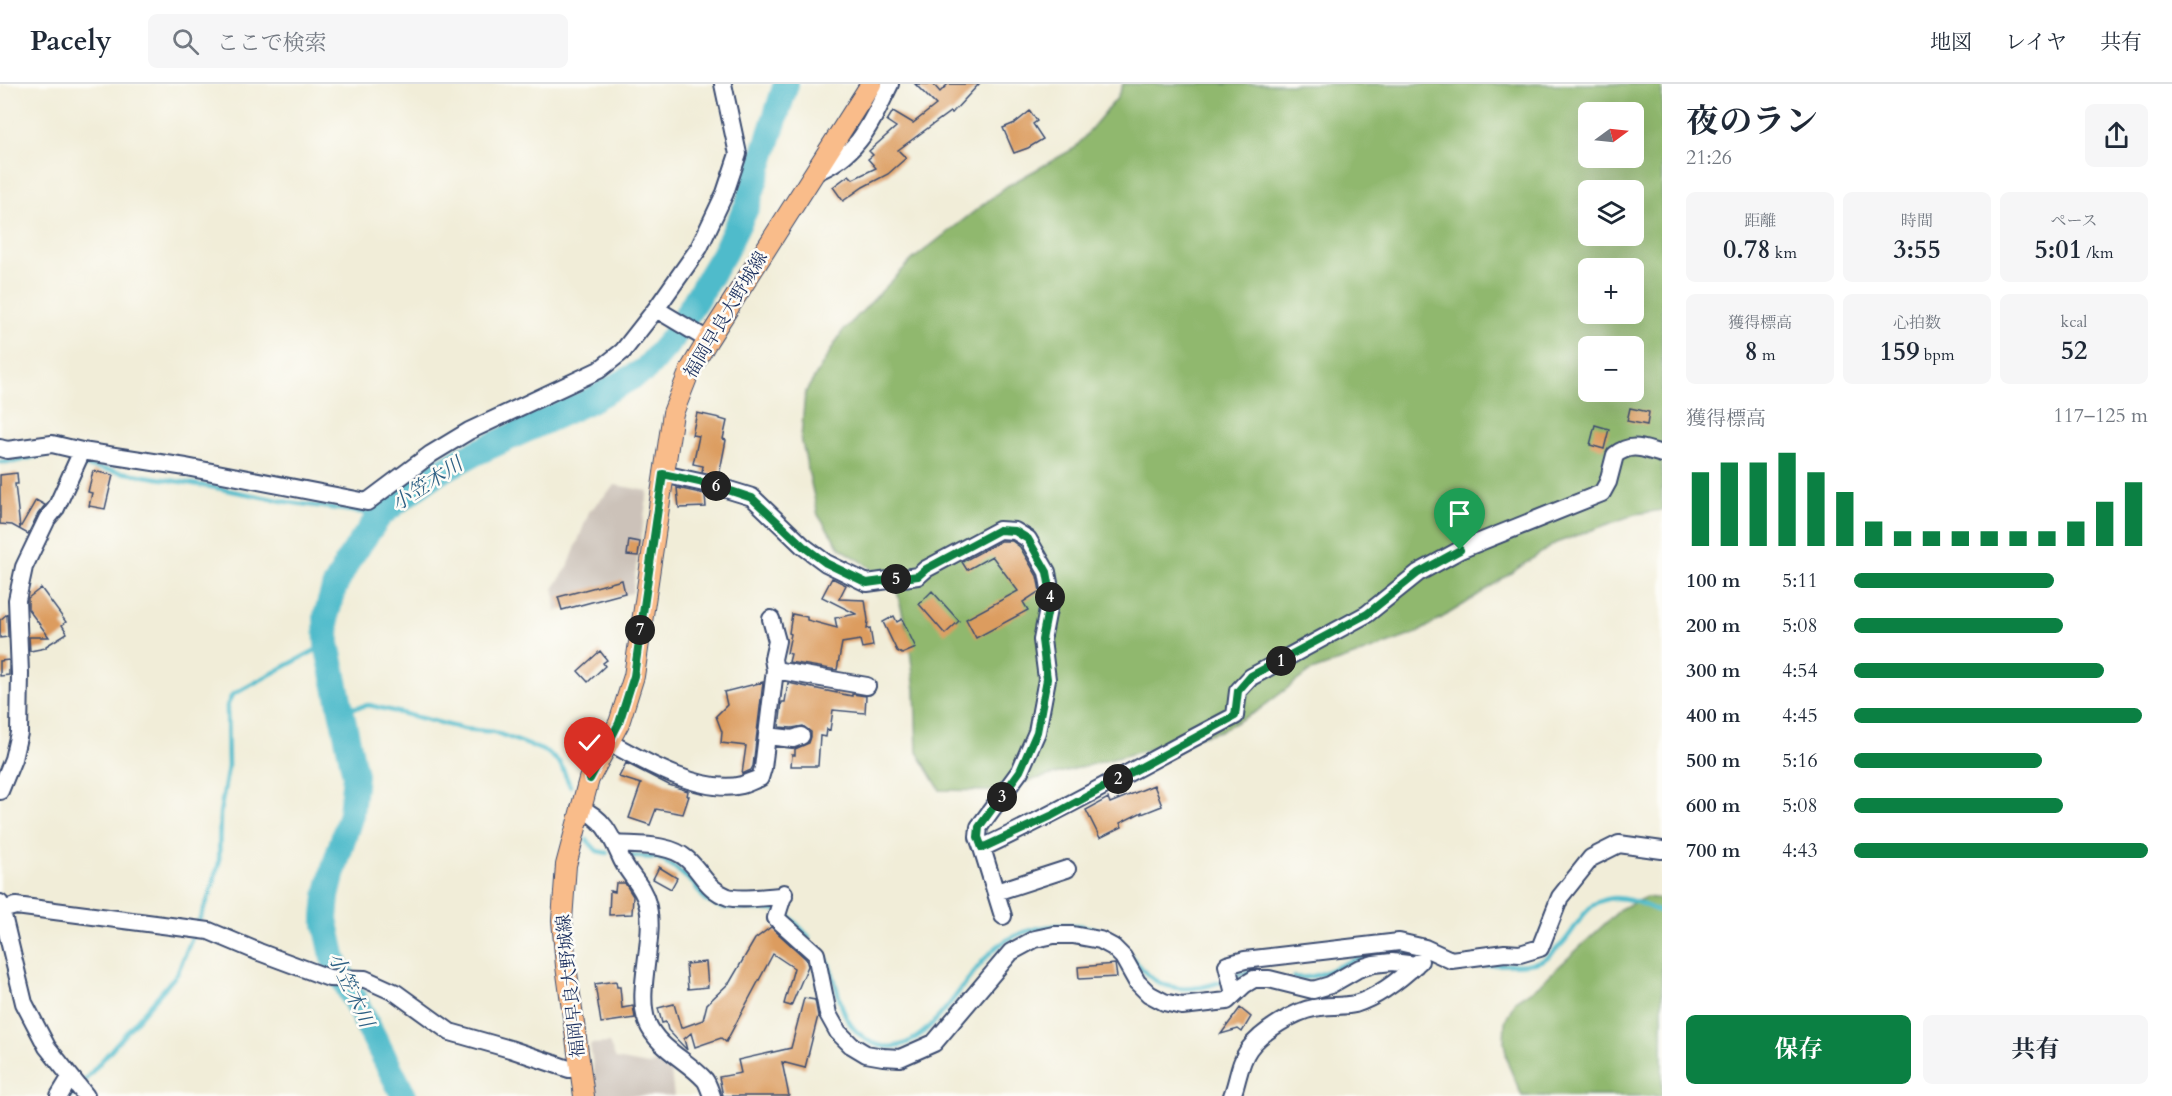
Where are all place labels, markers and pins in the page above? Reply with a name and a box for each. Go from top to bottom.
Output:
pin: 6 [701,471,731,501]
pin [1434,488,1485,550]
pin: 5 [881,564,911,594]
pin: 4 [1035,582,1065,612]
pin: 7 [625,615,655,645]
pin: 1 [1266,646,1296,676]
pin [564,717,615,779]
pin: 2 [1103,764,1133,794]
pin: 3 [987,782,1017,812]

